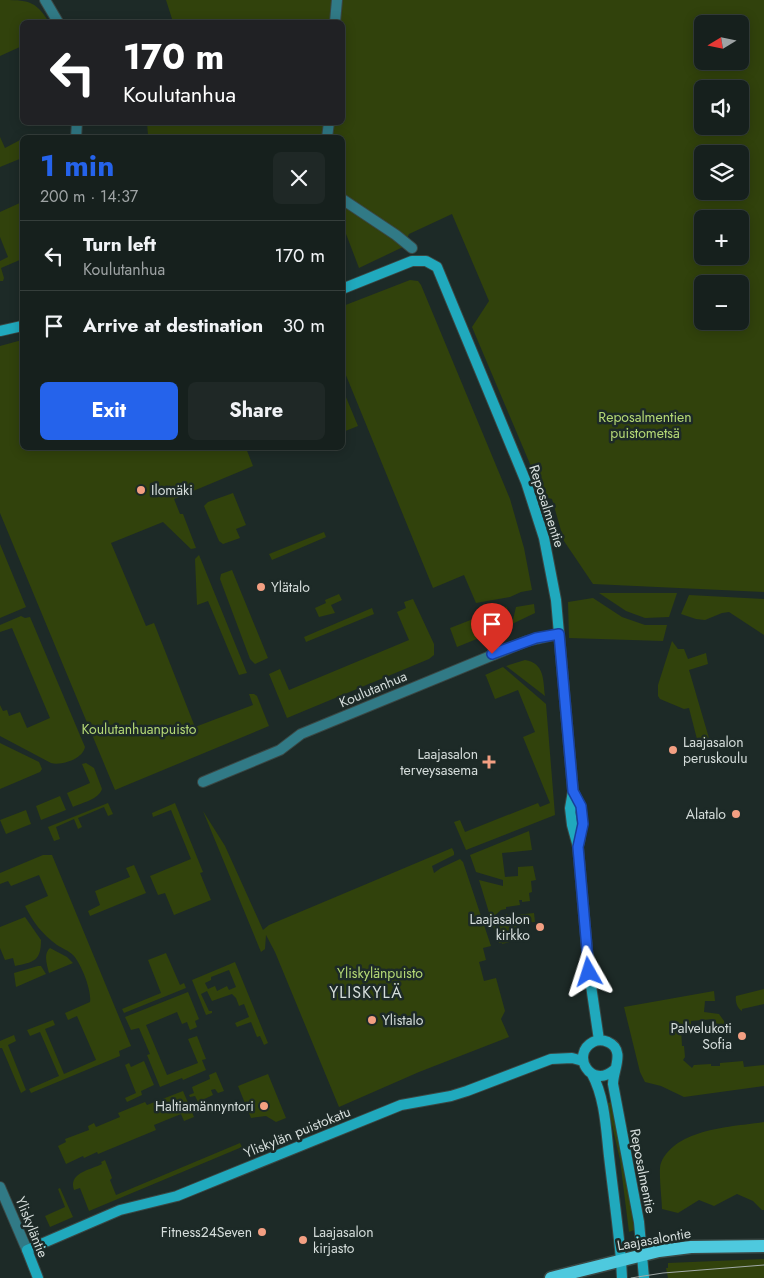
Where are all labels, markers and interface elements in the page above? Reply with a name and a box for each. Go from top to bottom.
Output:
north arrow [694,15,749,70]
map controls [694,15,749,330]
text: 170 m [123,32,224,82]
icon: left [40,40,105,105]
text: Koulutanhua [123,78,236,110]
button: sound [694,80,749,135]
text: 1 min [40,144,114,187]
button: layers [694,145,749,200]
button: close [273,152,325,204]
text: 200 m · 14:37 [40,185,138,208]
button: + [694,210,749,265]
text: Turn left [83,231,156,258]
icon: left [40,242,68,270]
text: 170 m [275,242,325,269]
text: Koulutanhua [83,258,165,281]
button: − [694,275,749,330]
icon: arrive [40,312,68,340]
text: Arrive at destination [83,312,263,339]
text: 30 m [283,312,325,339]
button: Exit [40,382,178,440]
button: Share [188,382,325,440]
park label: Reposalmentien puistometsä [598,407,692,443]
street label: Reposalmentie [524,462,570,550]
place label: Ilomäki [151,480,193,500]
marker: Ilomäki [135,484,147,496]
place label: Ylätalo [271,577,310,597]
marker: Ylätalo [255,581,267,593]
pin [471,603,513,654]
icon: arrive [478,610,506,638]
street label: Koulutanhua [336,666,410,712]
park label: Koulutanhuanpuisto [82,719,197,739]
place label: Laajasalon peruskoulu [683,732,748,768]
place label: Laajasalon terveysasema [400,744,478,780]
marker: Laajasalon peruskoulu [667,744,679,756]
marker: Laajasalon terveysasema [482,755,496,769]
place label: Alatalo [686,804,726,824]
marker: Alatalo [730,808,742,820]
place label: Laajasalon kirkko [469,909,530,945]
marker: Laajasalon kirkko [534,921,546,933]
position arrow [562,945,614,997]
park label: Yliskylänpuisto [337,963,423,983]
district label: YLISKYLÄ [329,981,403,1004]
place label: Ylistalo [382,1010,424,1030]
marker: Ylistalo [366,1014,378,1026]
place label: Palvelukoti Sofia [670,1018,732,1054]
marker: Palvelukoti Sofia [736,1030,748,1042]
place label: Haltiamännyntori [155,1096,254,1116]
marker: Haltiamännyntori [258,1100,270,1112]
street label: Yliskylän puistokatu [241,1101,353,1163]
street label: Reposalmentie [625,1127,661,1215]
street label: Yliskyläntie [11,1193,53,1261]
place label: Fitness24Seven [161,1222,252,1242]
place label: Laajasalon kirjasto [313,1222,374,1258]
street label: Laajasalontie [615,1223,693,1255]
marker: Fitness24Seven [256,1226,268,1238]
marker: Laajasalon kirjasto [297,1234,309,1246]

